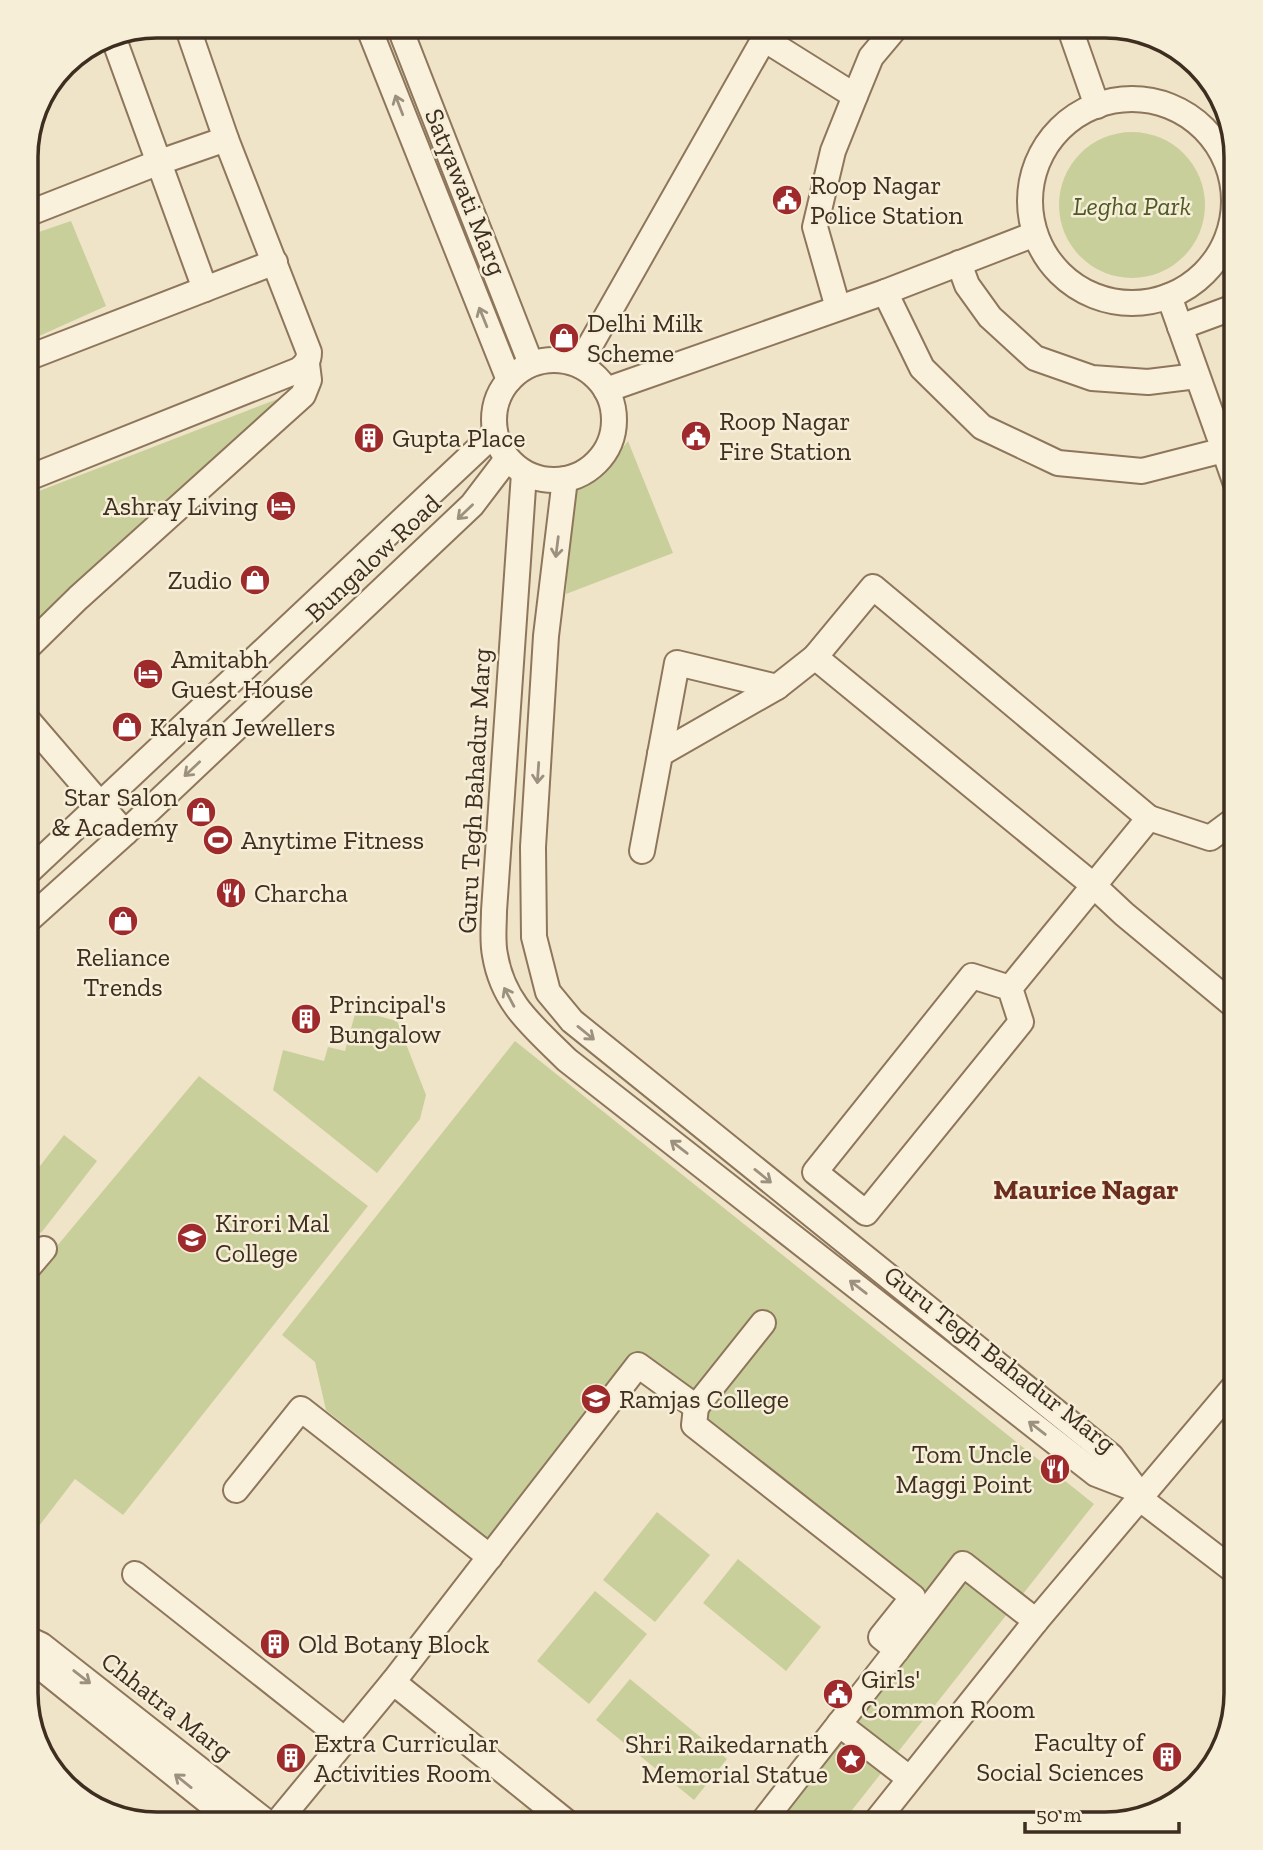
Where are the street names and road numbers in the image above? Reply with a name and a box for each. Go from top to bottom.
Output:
street label: Satyawati Marg [418,104,514,280]
street label: Bungalow Road [299,487,447,629]
street label: Guru Tegh Bahadur Marg [451,648,497,934]
street label: Guru Tegh Bahadur Marg [878,1258,1122,1460]
street label: Chhatra Marg [95,1645,239,1767]

